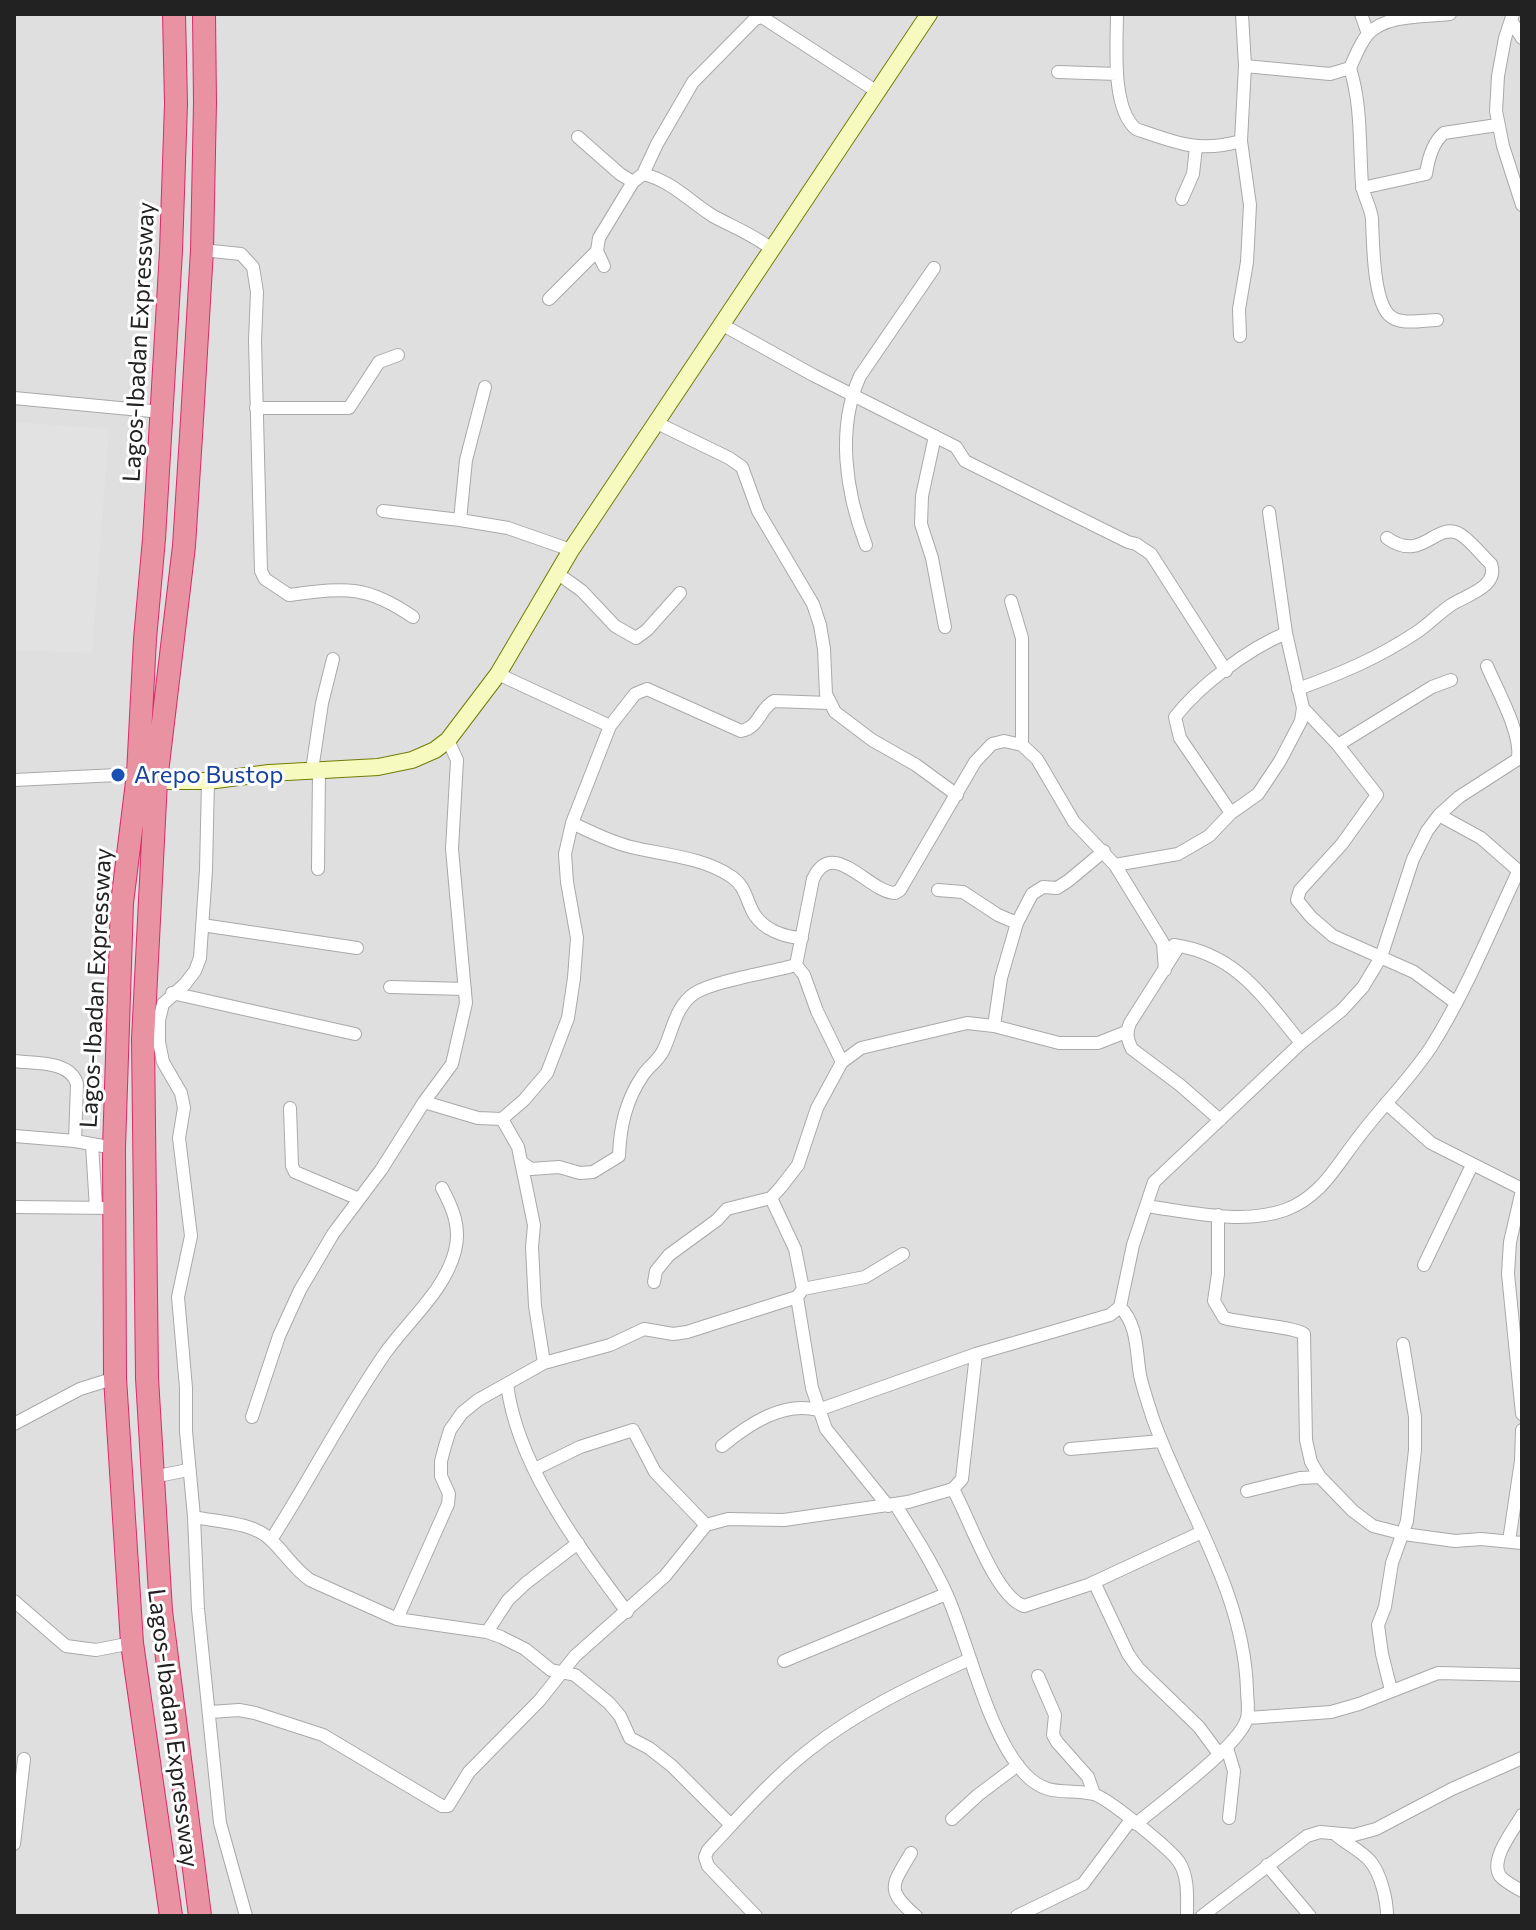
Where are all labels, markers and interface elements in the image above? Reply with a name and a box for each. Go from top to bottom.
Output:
street label: Lagos-Ibadan Expressway [117,201,161,483]
place label: Arepo Bustop [134,761,283,789]
marker: Arepo Bustop [109,766,127,784]
street label: Lagos-Ibadan Expressway [74,847,118,1129]
street label: Lagos-Ibadan Expressway [142,1587,204,1869]

